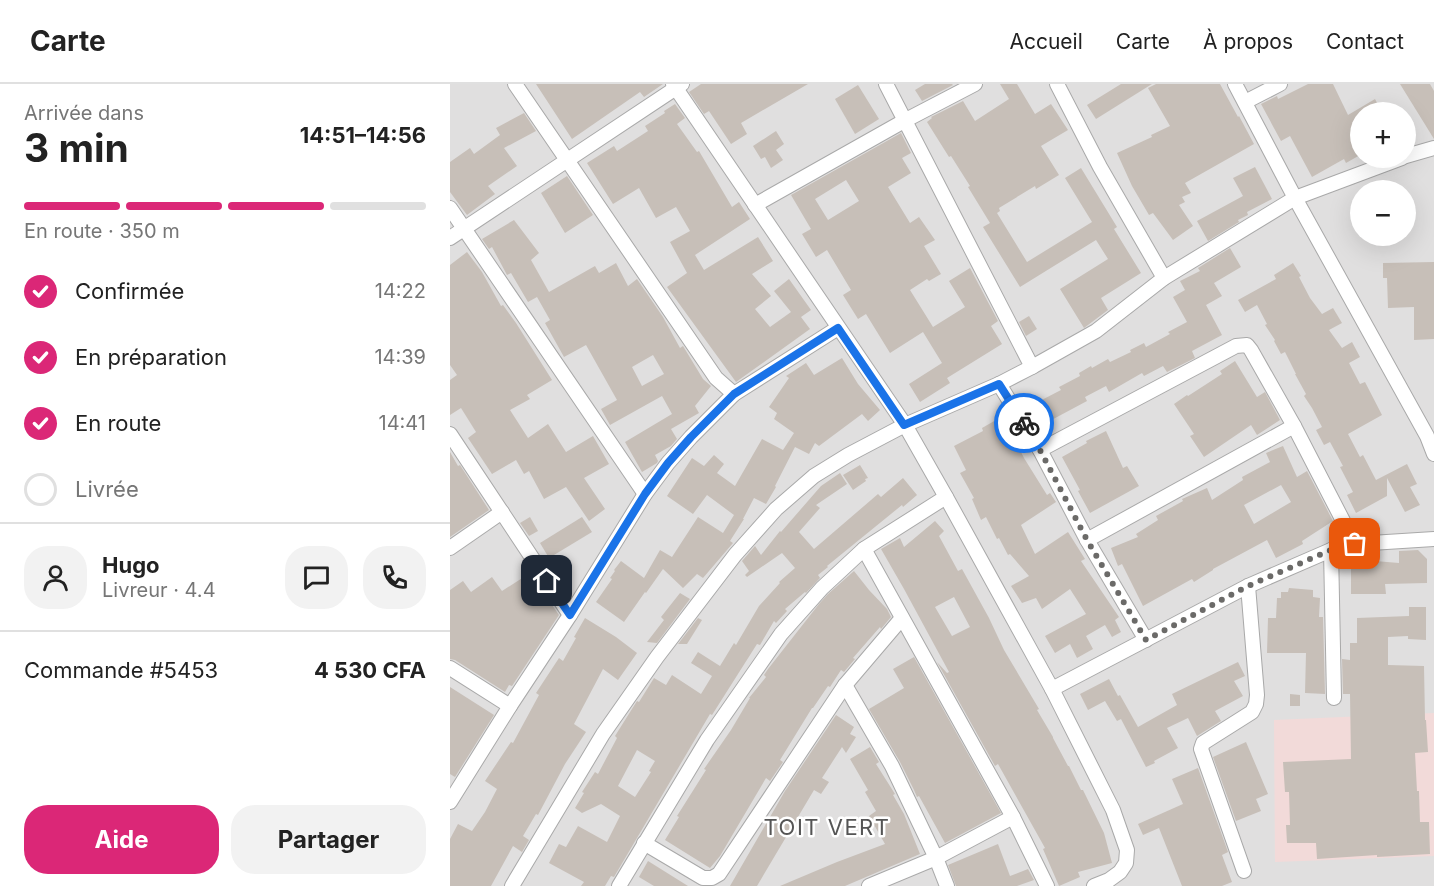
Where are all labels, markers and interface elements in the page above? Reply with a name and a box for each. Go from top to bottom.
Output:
text: Carte [30,24,106,58]
text: Accueil [1009,29,1083,54]
text: Carte [1116,29,1170,54]
text: À propos [1203,29,1293,54]
text: Contact [1326,29,1404,54]
text: Arrivée dans [24,101,144,125]
map controls [1350,102,1416,246]
button: + [1350,102,1416,168]
text: 14:51–14:56 [300,122,426,148]
text: 3 min [24,124,129,171]
button: − [1350,180,1416,246]
text: En route · 350 m [24,219,180,243]
icon: check [24,275,57,308]
text: Confirmée [75,278,184,304]
text: 14:22 [375,279,426,303]
icon: check [24,341,57,374]
text: En préparation [75,344,227,370]
text: 14:39 [374,345,426,369]
courier [994,393,1054,453]
icon: check [24,407,57,440]
icon: bike [1008,407,1041,440]
text: En route [75,410,161,436]
text: 14:41 [379,411,426,435]
text: Livrée [75,476,139,502]
pin [1329,518,1380,569]
icon: bag [1338,527,1371,560]
button: person [24,546,87,609]
button: chat [285,546,348,609]
button: phone [363,546,426,609]
text: Hugo [102,552,160,578]
pin [521,555,572,606]
icon: home [530,564,563,597]
text: Livreur · 4.4 [102,578,216,602]
text: Commande #5453 [24,657,218,683]
text: 4 530 CFA [314,657,426,683]
button: Aide [24,805,219,874]
button: Partager [231,805,426,874]
district label: TOIT VERT [764,814,890,840]

